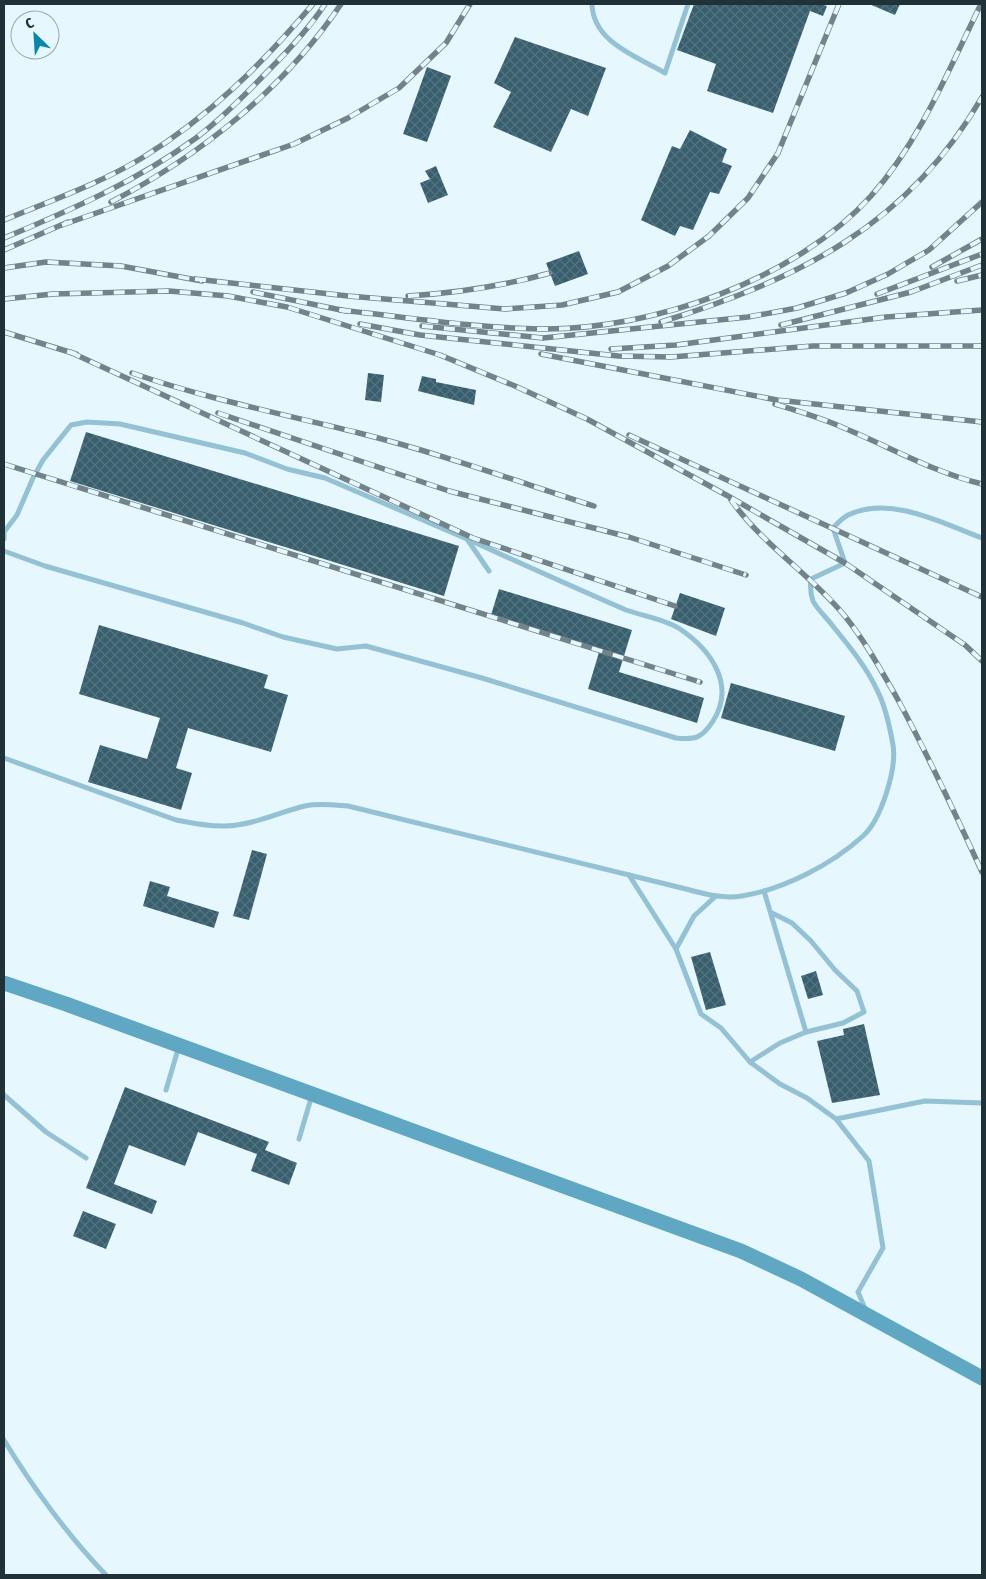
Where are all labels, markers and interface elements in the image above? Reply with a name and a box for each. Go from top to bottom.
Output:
north arrow [10,10,60,60]
text: С [23,14,37,33]

